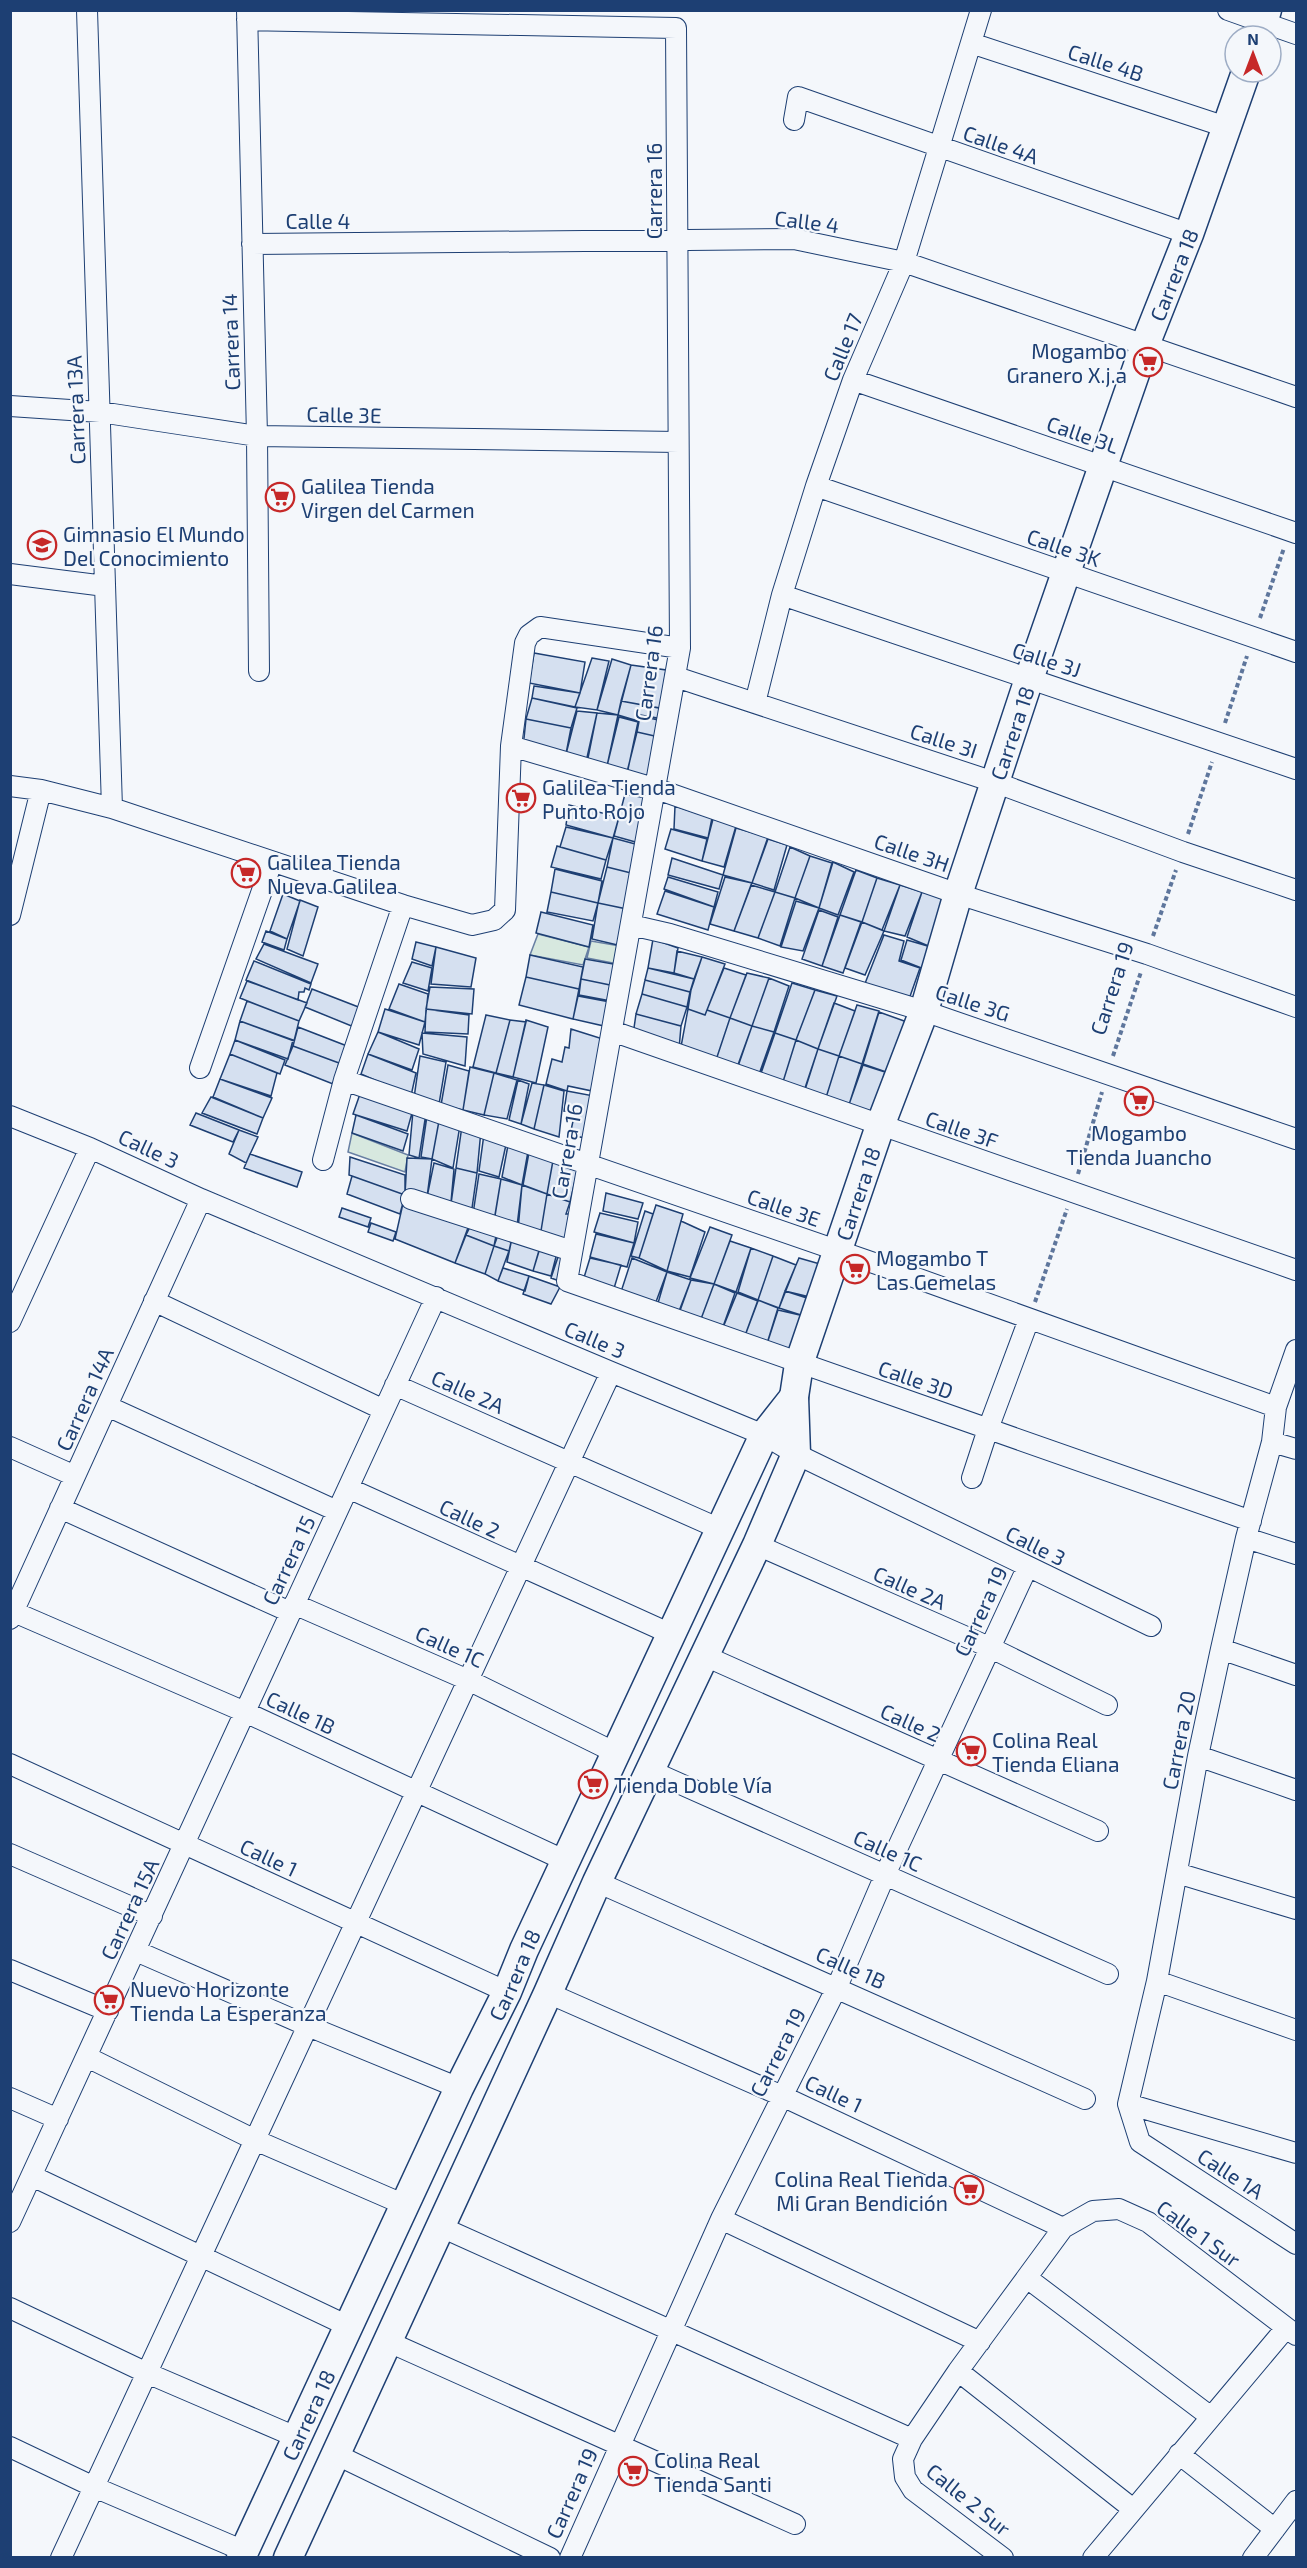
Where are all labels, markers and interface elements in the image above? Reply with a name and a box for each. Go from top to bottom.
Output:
north arrow [1223,24,1283,84]
text: N [1247,29,1259,48]
street label: Calle 4B [1065,38,1147,86]
street label: Calle 4A [960,119,1042,169]
street label: Carrera 16 [641,143,666,239]
street label: Calle 4 [773,205,841,237]
street label: Calle 4 [286,208,350,233]
street label: Carrera 18 [1143,225,1202,324]
street label: Carrera 14 [216,293,244,391]
street label: Calle 17 [817,309,867,385]
place label: Mogambo Granero X.j.a [1006,338,1127,388]
supermarket icon: Mogambo Granero X.j.a [1132,346,1164,378]
street label: Carrera 13A [61,355,89,465]
street label: Calle 3E [306,401,382,427]
street label: Calle 3L [1044,410,1122,458]
place label: Galilea Tienda Virgen del Carmen [301,473,475,522]
supermarket icon: Galilea Tienda Virgen del Carmen [264,481,296,513]
place label: Gimnasio El Mundo Del Conocimiento [63,521,245,570]
street label: Calle 3K [1024,523,1105,571]
school or university icon: Gimnasio El Mundo Del Conocimiento [26,529,58,561]
street label: Carrera 16 [629,624,667,722]
street label: Calle 3J [1009,636,1085,682]
street label: Carrera 18 [984,683,1038,783]
street label: Calle 3I [907,717,981,763]
place label: Galilea Tienda Punto Rojo [542,774,676,824]
supermarket icon: Galilea Tienda Punto Rojo [505,782,537,814]
street label: Calle 3H [871,828,953,876]
place label: Galilea Tienda Nueva Galilea [267,849,401,898]
supermarket icon: Galilea Tienda Nueva Galilea [230,857,262,889]
street label: Carrera 19 [1084,938,1138,1038]
street label: Calle 3G [933,978,1013,1026]
supermarket icon: Mogambo Tienda Juancho [1123,1085,1155,1117]
street label: Carrera 16 [545,1101,587,1201]
street label: Calle 3F [923,1105,1001,1153]
place label: Mogambo Tienda Juancho [1066,1120,1212,1169]
street label: Calle 3 [115,1123,183,1173]
street label: Carrera 18 [830,1143,885,1243]
street label: Calle 3E [744,1183,824,1231]
place label: Mogambo T Las Gemelas [876,1245,996,1294]
supermarket icon: Mogambo T Las Gemelas [839,1253,871,1285]
street label: Calle 3 [561,1315,629,1363]
street label: Carrera 14A [50,1344,118,1454]
street label: Calle 3D [875,1355,957,1403]
street label: Calle 2A [428,1364,508,1418]
street label: Calle 2 [436,1493,504,1543]
street label: Carrera 15 [256,1511,320,1609]
street label: Calle 3 [1002,1520,1070,1570]
street label: Calle 2A [870,1560,950,1614]
street label: Carrera 19 [948,1562,1012,1660]
street label: Calle 1C [412,1620,488,1672]
street label: Calle 1B [262,1685,340,1739]
street label: Carrera 20 [1156,1688,1200,1792]
street label: Calle 2 [877,1698,945,1746]
place label: Colina Real Tienda Eliana [992,1727,1120,1776]
supermarket icon: Colina Real Tienda Eliana [955,1735,987,1767]
supermarket icon: Tienda Doble Vía [577,1768,609,1800]
place label: Tienda Doble Vía [614,1772,772,1797]
street label: Calle 1C [850,1824,926,1876]
street label: Calle 1 [236,1833,302,1881]
street label: Carrera 15A [95,1854,163,1964]
street label: Carrera 18 [482,1925,545,2024]
street label: Calle 1B [812,1941,890,1993]
place label: Nuevo Horizonte Tienda La Esperanza [130,1976,326,2025]
supermarket icon: Nuevo Horizonte Tienda La Esperanza [93,1984,125,2016]
street label: Carrera 19 [744,2003,810,2101]
street label: Calle 1 [801,2069,867,2117]
street label: Calle 1A [1193,2143,1269,2203]
place label: Colina Real Tienda Mi Gran Bendición [774,2166,948,2215]
supermarket icon: Colina Real Tienda Mi Gran Bendición [953,2174,985,2206]
street label: Calle 1 Sur [1152,2194,1246,2272]
street label: Carrera 18 [276,2365,339,2464]
street label: Carrera 19 [540,2444,602,2542]
place label: Colina Real Tienda Santi [654,2447,772,2496]
supermarket icon: Colina Real Tienda Santi [617,2455,649,2487]
street label: Calle 2 Sur [922,2458,1016,2541]

